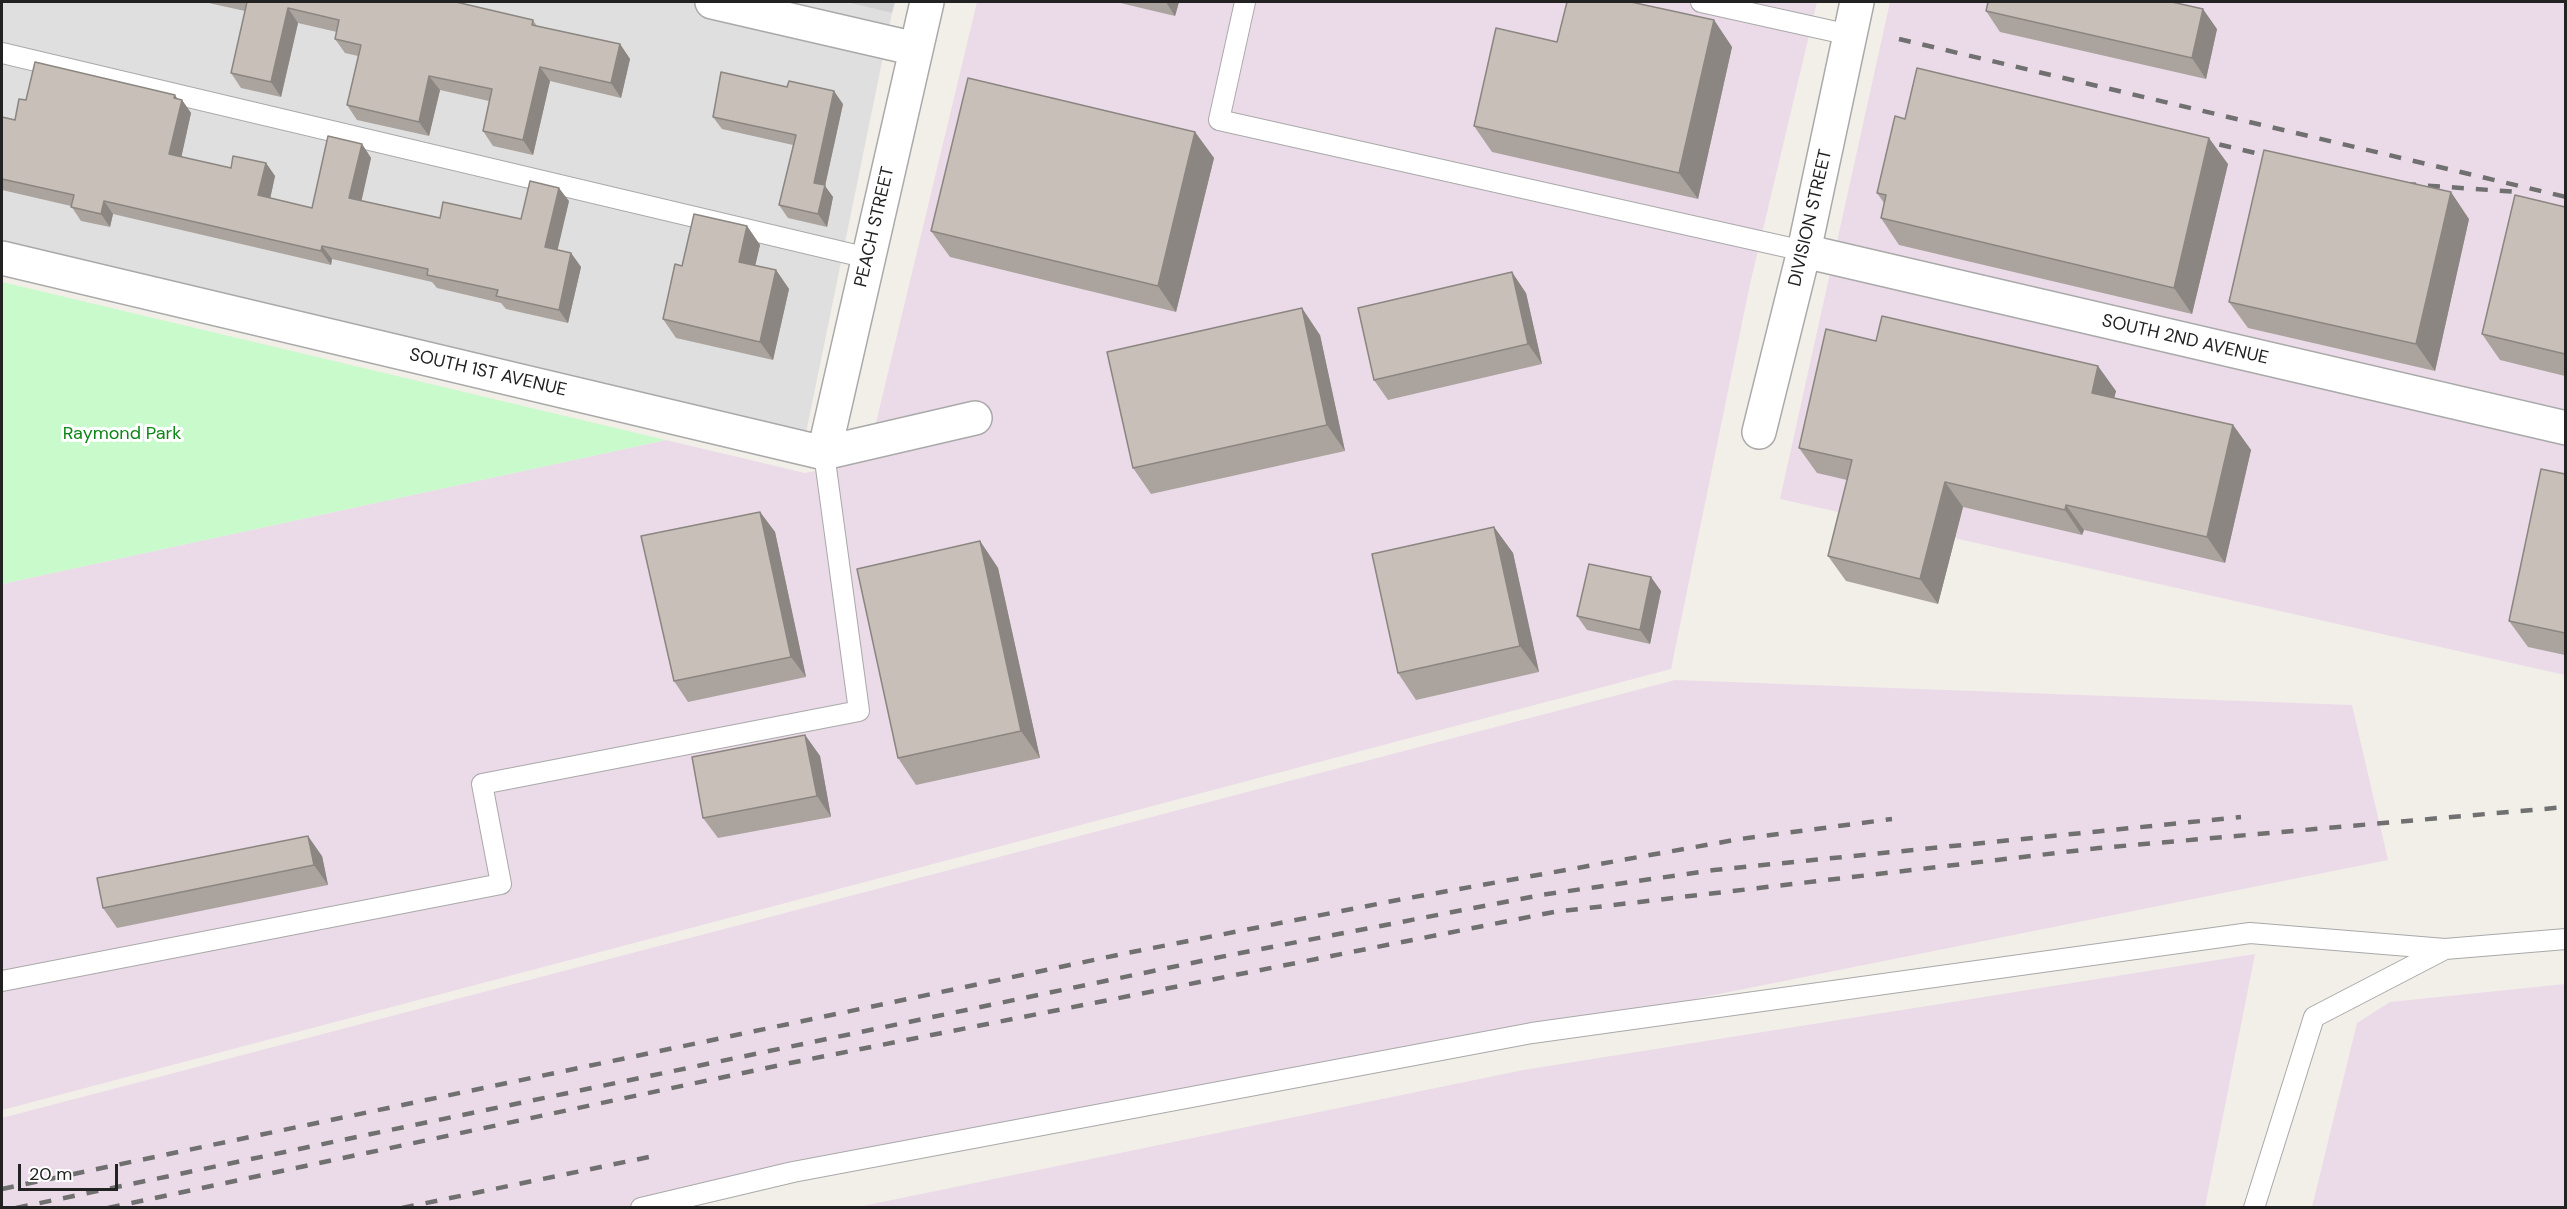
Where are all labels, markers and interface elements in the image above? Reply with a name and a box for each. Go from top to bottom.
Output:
street label: DIVISION STREET [1785,147,1837,289]
street label: PEACH STREET [851,165,899,289]
street label: SOUTH 2ND AVENUE [2100,310,2270,370]
street label: SOUTH 1ST AVENUE [407,344,569,402]
park label: Raymond Park [63,423,181,445]
scale bar [21,1152,122,1190]
text: 20 m [29,1162,72,1186]

